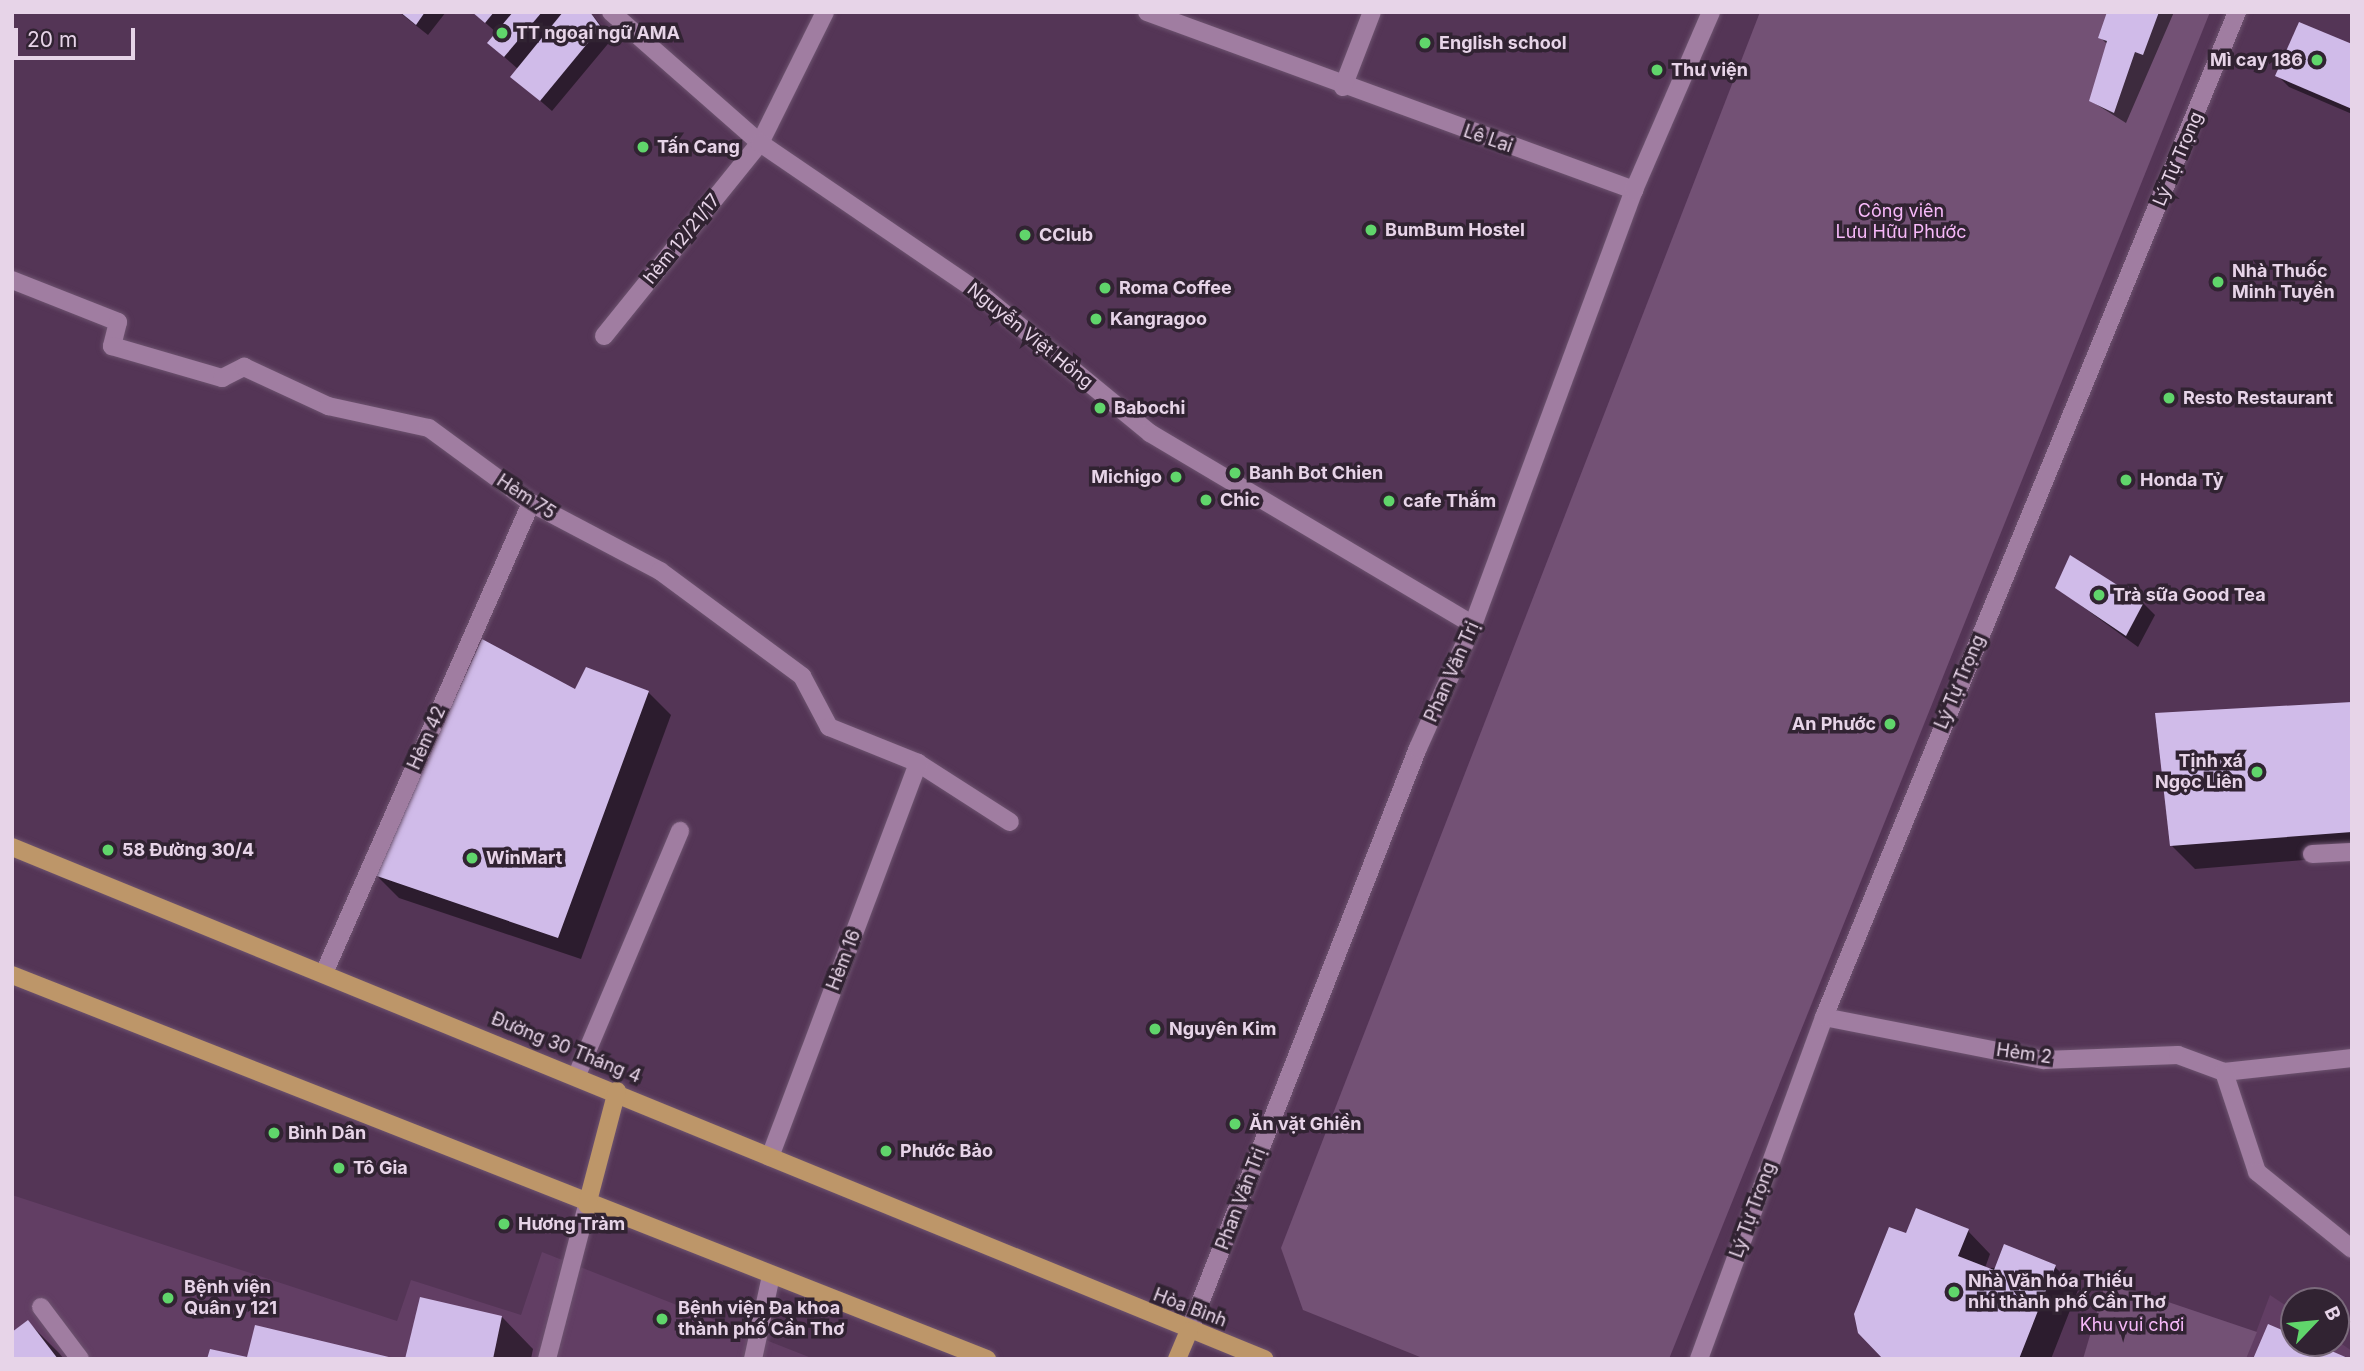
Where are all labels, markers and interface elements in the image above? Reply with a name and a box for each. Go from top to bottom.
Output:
scale bar [18,14,138,58]
place label: TT ngoại ngữ AMA [516,22,680,44]
marker: TT ngoại ngữ AMA [494,25,510,41]
text: 20 m [27,27,77,52]
place label: English school [1439,32,1567,54]
marker: English school [1417,35,1433,51]
place label: Mì cay 186 [2210,49,2303,71]
marker: Mì cay 186 [2309,52,2325,68]
place label: Thư viện [1671,59,1748,81]
marker: Thư viện [1649,62,1665,78]
street label: Lý Tự Trọng [2148,109,2208,209]
street label: Lê Lai [1461,121,1515,157]
place label: Tấn Cang [657,136,740,158]
marker: Tấn Cang [635,139,651,155]
street label: hẻm 12/21/17 [639,190,725,288]
park label: Công viên Lưu Hữu Phước [1836,201,1966,244]
place label: BumBum Hostel [1385,219,1525,241]
marker: BumBum Hostel [1363,222,1379,238]
place label: CClub [1039,224,1093,246]
marker: CClub [1017,227,1033,243]
place label: Nhà Thuốc Minh Tuyền [2232,261,2335,304]
marker: Nhà Thuốc Minh Tuyền [2210,274,2226,290]
place label: Roma Coffee [1119,277,1232,299]
street label: Nguyễn Việt Hồng [963,279,1097,393]
marker: Roma Coffee [1097,280,1113,296]
place label: Kangragoo [1110,308,1207,330]
marker: Kangragoo [1088,311,1104,327]
place label: Resto Restaurant [2183,387,2333,409]
marker: Resto Restaurant [2161,390,2177,406]
place label: Babochi [1114,397,1185,419]
marker: Babochi [1092,400,1108,416]
place label: Banh Bot Chien [1249,462,1383,484]
marker: Banh Bot Chien [1227,465,1243,481]
place label: Michigo [1091,466,1162,488]
marker: Michigo [1168,469,1184,485]
place label: Honda Tỷ [2140,469,2223,491]
street label: Hẻm 75 [493,470,559,524]
marker: Honda Tỷ [2118,472,2134,488]
place label: Chic [1220,489,1260,511]
place label: cafe Thắm [1403,490,1496,512]
marker: Chic [1198,492,1214,508]
marker: cafe Thắm [1381,493,1397,509]
place label: Trà sữa Good Tea [2113,584,2266,606]
marker: Trà sữa Good Tea [2091,587,2107,603]
street label: Phan Văn Trị [1420,619,1484,725]
street label: Lý Tự Trọng [1930,632,1990,732]
street label: Hẻm 42 [403,703,451,773]
place label: An Phước [1792,713,1876,735]
marker: An Phước [1882,716,1898,732]
place label: Tịnh xá Ngọc Liên [2155,751,2243,794]
marker: Tịnh xá Ngọc Liên [2249,764,2265,780]
place label: 58 Đường 30/4 [122,839,254,861]
marker: 58 Đường 30/4 [100,842,116,858]
place label: WinMart [486,847,562,869]
marker: WinMart [464,850,480,866]
street label: Hẻm 16 [823,927,865,993]
street label: Đường 30 Tháng 4 [488,1008,644,1088]
place label: Nguyên Kim [1169,1018,1276,1040]
marker: Nguyên Kim [1147,1021,1163,1037]
street label: Hẻm 2 [1995,1039,2053,1069]
place label: Ăn vặt Ghiền [1249,1113,1361,1135]
marker: Ăn vặt Ghiền [1227,1116,1243,1132]
place label: Bình Dân [288,1122,366,1144]
marker: Bình Dân [266,1125,282,1141]
place label: Phước Bảo [900,1140,993,1162]
marker: Phước Bảo [878,1143,894,1159]
street label: Phan Văn Trị [1212,1145,1270,1253]
place label: Tô Gia [353,1157,408,1179]
street label: Lý Tự Trọng [1726,1159,1780,1261]
marker: Tô Gia [331,1160,347,1176]
place label: Hương Tràm [518,1213,625,1235]
marker: Hương Tràm [496,1216,512,1232]
place label: Nhà Văn hóa Thiếu nhi thành phố Cần Thơ [1968,1271,2166,1314]
place label: Bệnh viện Quân y 121 [184,1277,277,1320]
street label: Hòa Bình [1150,1284,1230,1332]
marker: Nhà Văn hóa Thiếu nhi thành phố Cần Thơ [1946,1284,1962,1300]
north arrow [2280,1287,2350,1357]
marker: Bệnh viện Quân y 121 [158,1288,178,1308]
place label: Bệnh viện Đa khoa thành phố Cần Thơ [678,1298,844,1340]
text: B [2319,1303,2346,1324]
marker: Bệnh viện Đa khoa thành phố Cần Thơ [652,1309,672,1329]
park label: Khu vui chơi [2080,1314,2184,1336]

